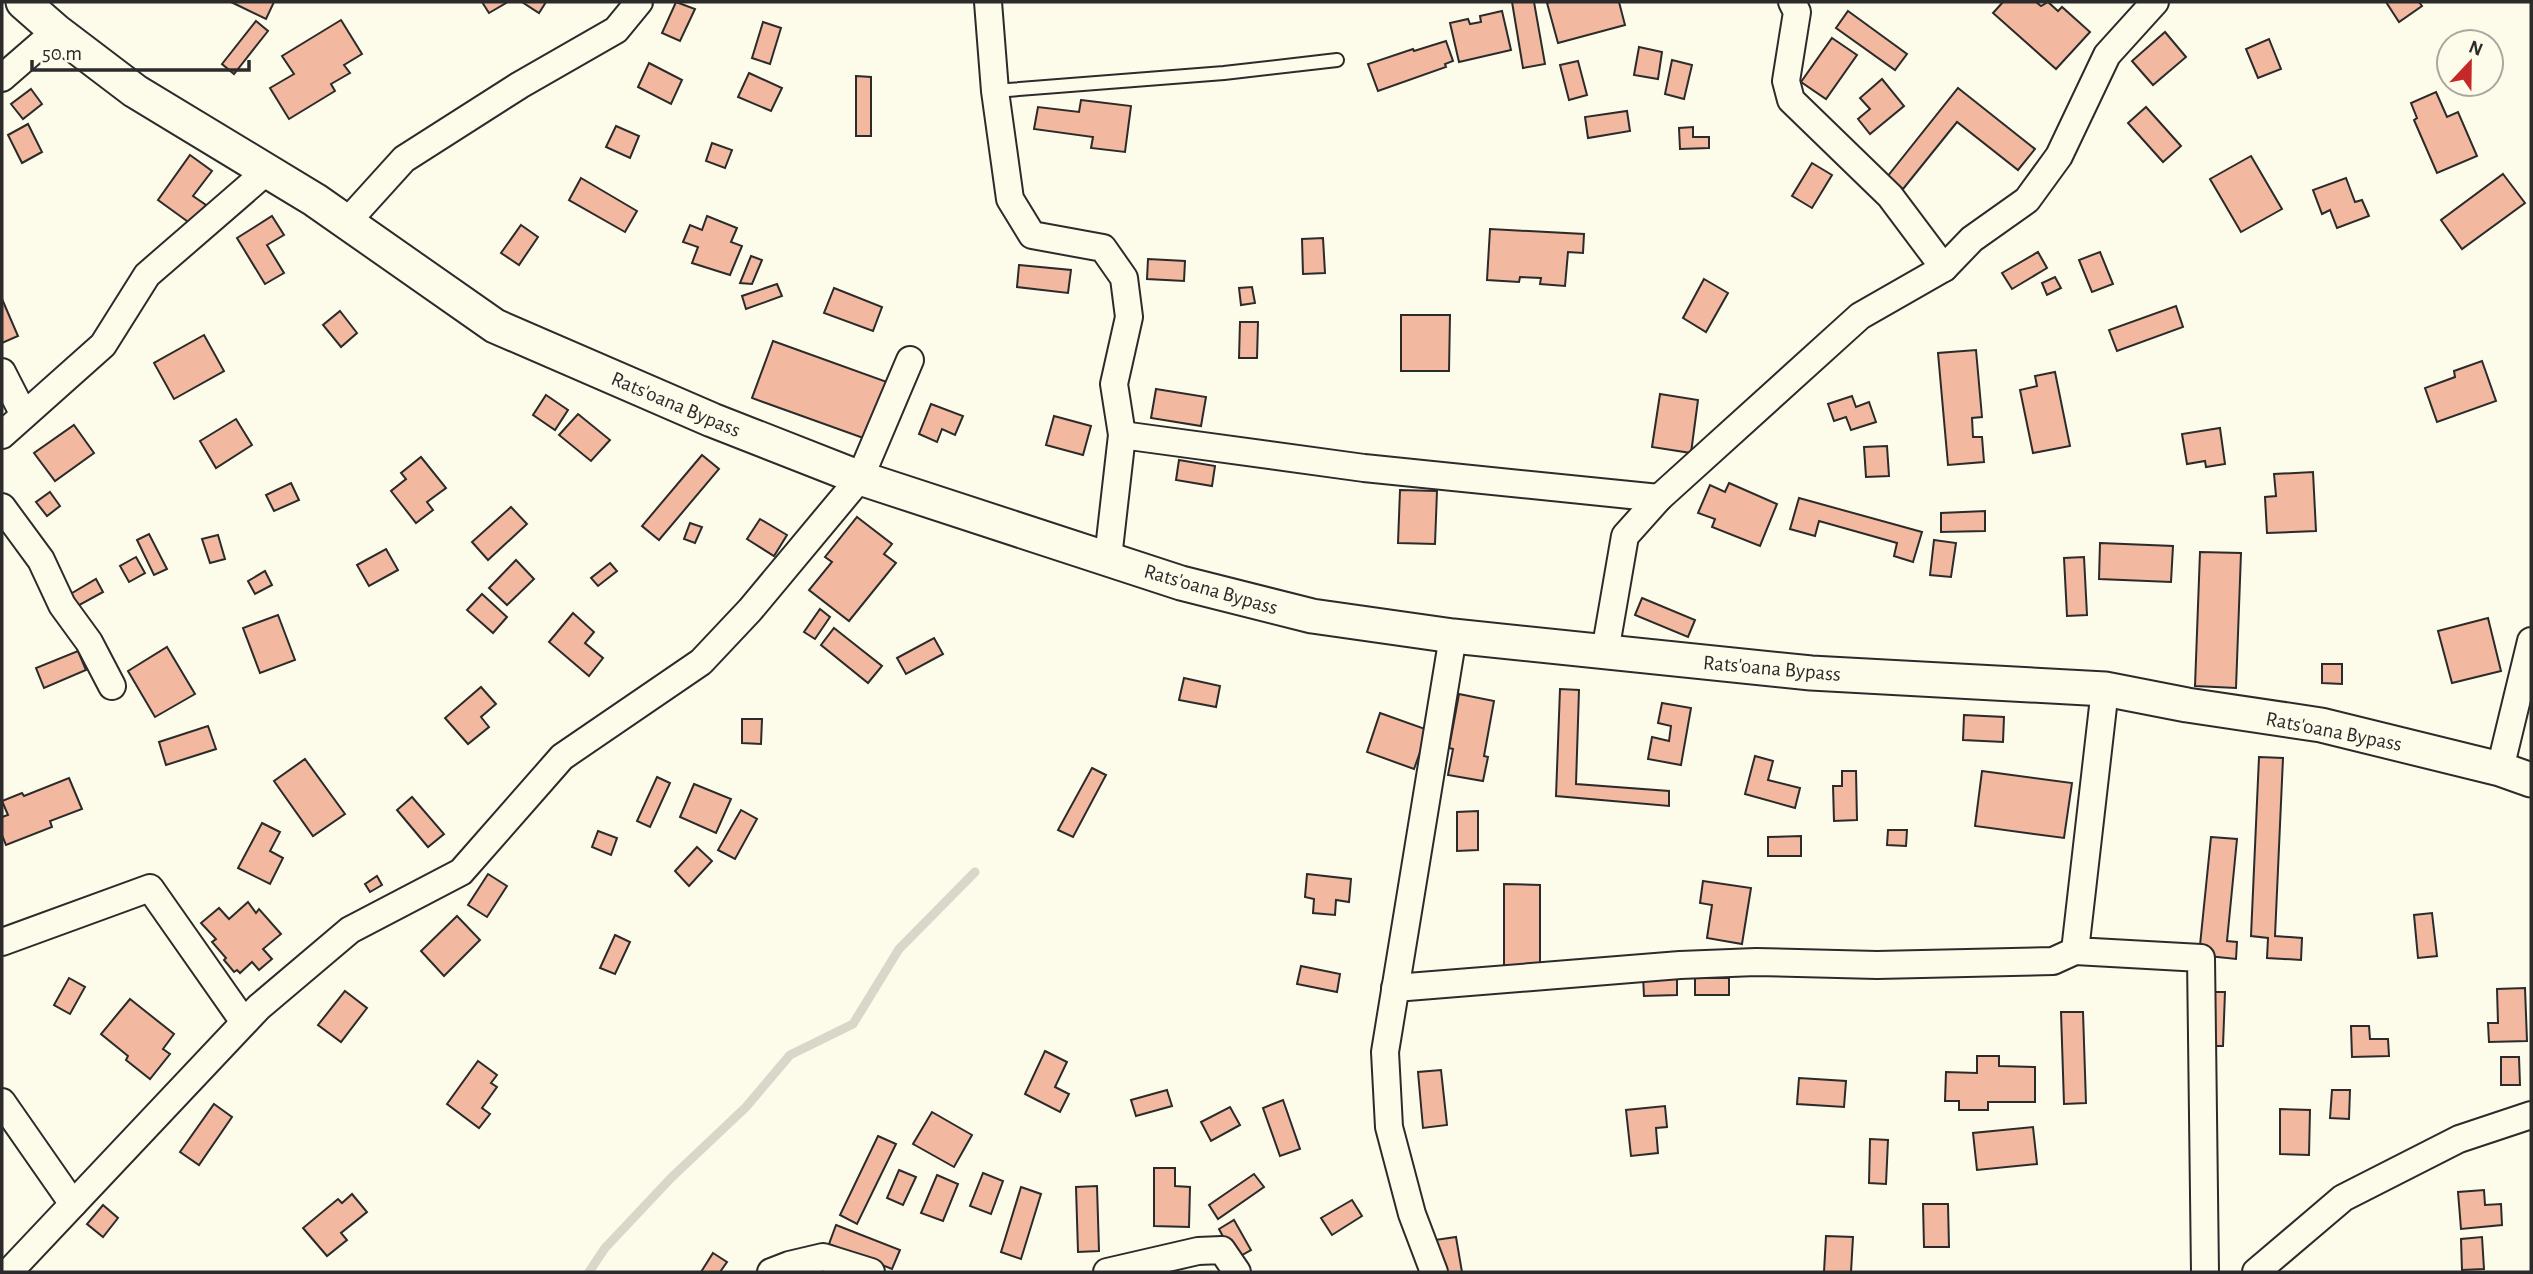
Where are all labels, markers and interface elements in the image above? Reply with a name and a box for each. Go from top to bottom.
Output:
scale bar [32,28,248,72]
north arrow [2435,28,2505,98]
text: N [2466,37,2485,60]
text: 50 m [42,43,82,64]
street label: Rats'oana Bypass [608,368,743,441]
street label: Rats'oana Bypass [1142,560,1280,619]
street label: Rats'oana Bypass [1702,652,1842,685]
street label: Rats'oana Bypass [2264,708,2404,755]

